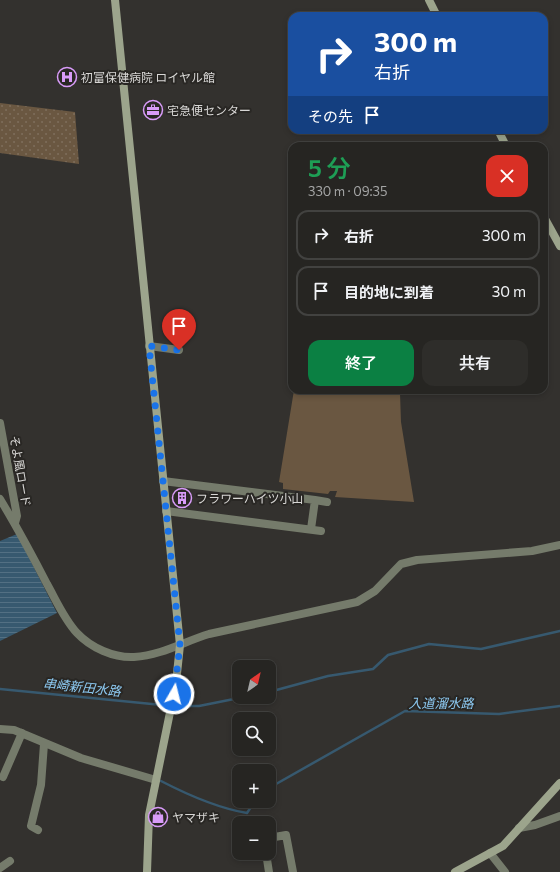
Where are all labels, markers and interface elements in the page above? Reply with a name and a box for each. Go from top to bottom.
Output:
text: 300 m [374,24,457,58]
icon: right [308,28,360,80]
text: 右折 [374,61,410,83]
hospital icon: 初富保健病院 ロイヤル館 [56,66,78,88]
place label: 初富保健病院 ロイヤル館 [81,70,215,84]
office icon: 宅急便センター [142,99,164,121]
place label: 宅急便センター [167,103,251,117]
icon: arrive [361,104,383,126]
text: その先 [308,107,353,125]
text: 5 分 [308,153,351,182]
button: close [486,155,528,197]
text: 330 m · 09:35 [308,183,388,199]
icon: right [310,224,332,246]
text: 300 m [482,226,526,244]
text: 右折 [344,227,374,245]
icon: arrive [310,280,332,302]
text: 30 m [492,282,526,300]
text: 目的地に到着 [344,283,434,301]
pin [162,309,196,350]
icon: arrive [168,315,190,337]
button: 終了 [308,340,414,386]
button: 共有 [422,340,528,386]
street label: そよ風ロード [8,434,34,508]
building icon: フラワーハイツ小山 [171,487,193,509]
place label: フラワーハイツ小山 [196,491,304,505]
north arrow [232,660,276,704]
map controls [232,660,276,860]
position arrow [153,673,195,715]
water label: 串崎新田水路 [42,675,123,699]
water label: 入道溜水路 [408,695,474,711]
button: search [232,712,276,756]
button: + [232,764,276,808]
shop icon: ヤマザキ [147,806,169,828]
place label: ヤマザキ [172,810,220,824]
button: − [232,816,276,860]

